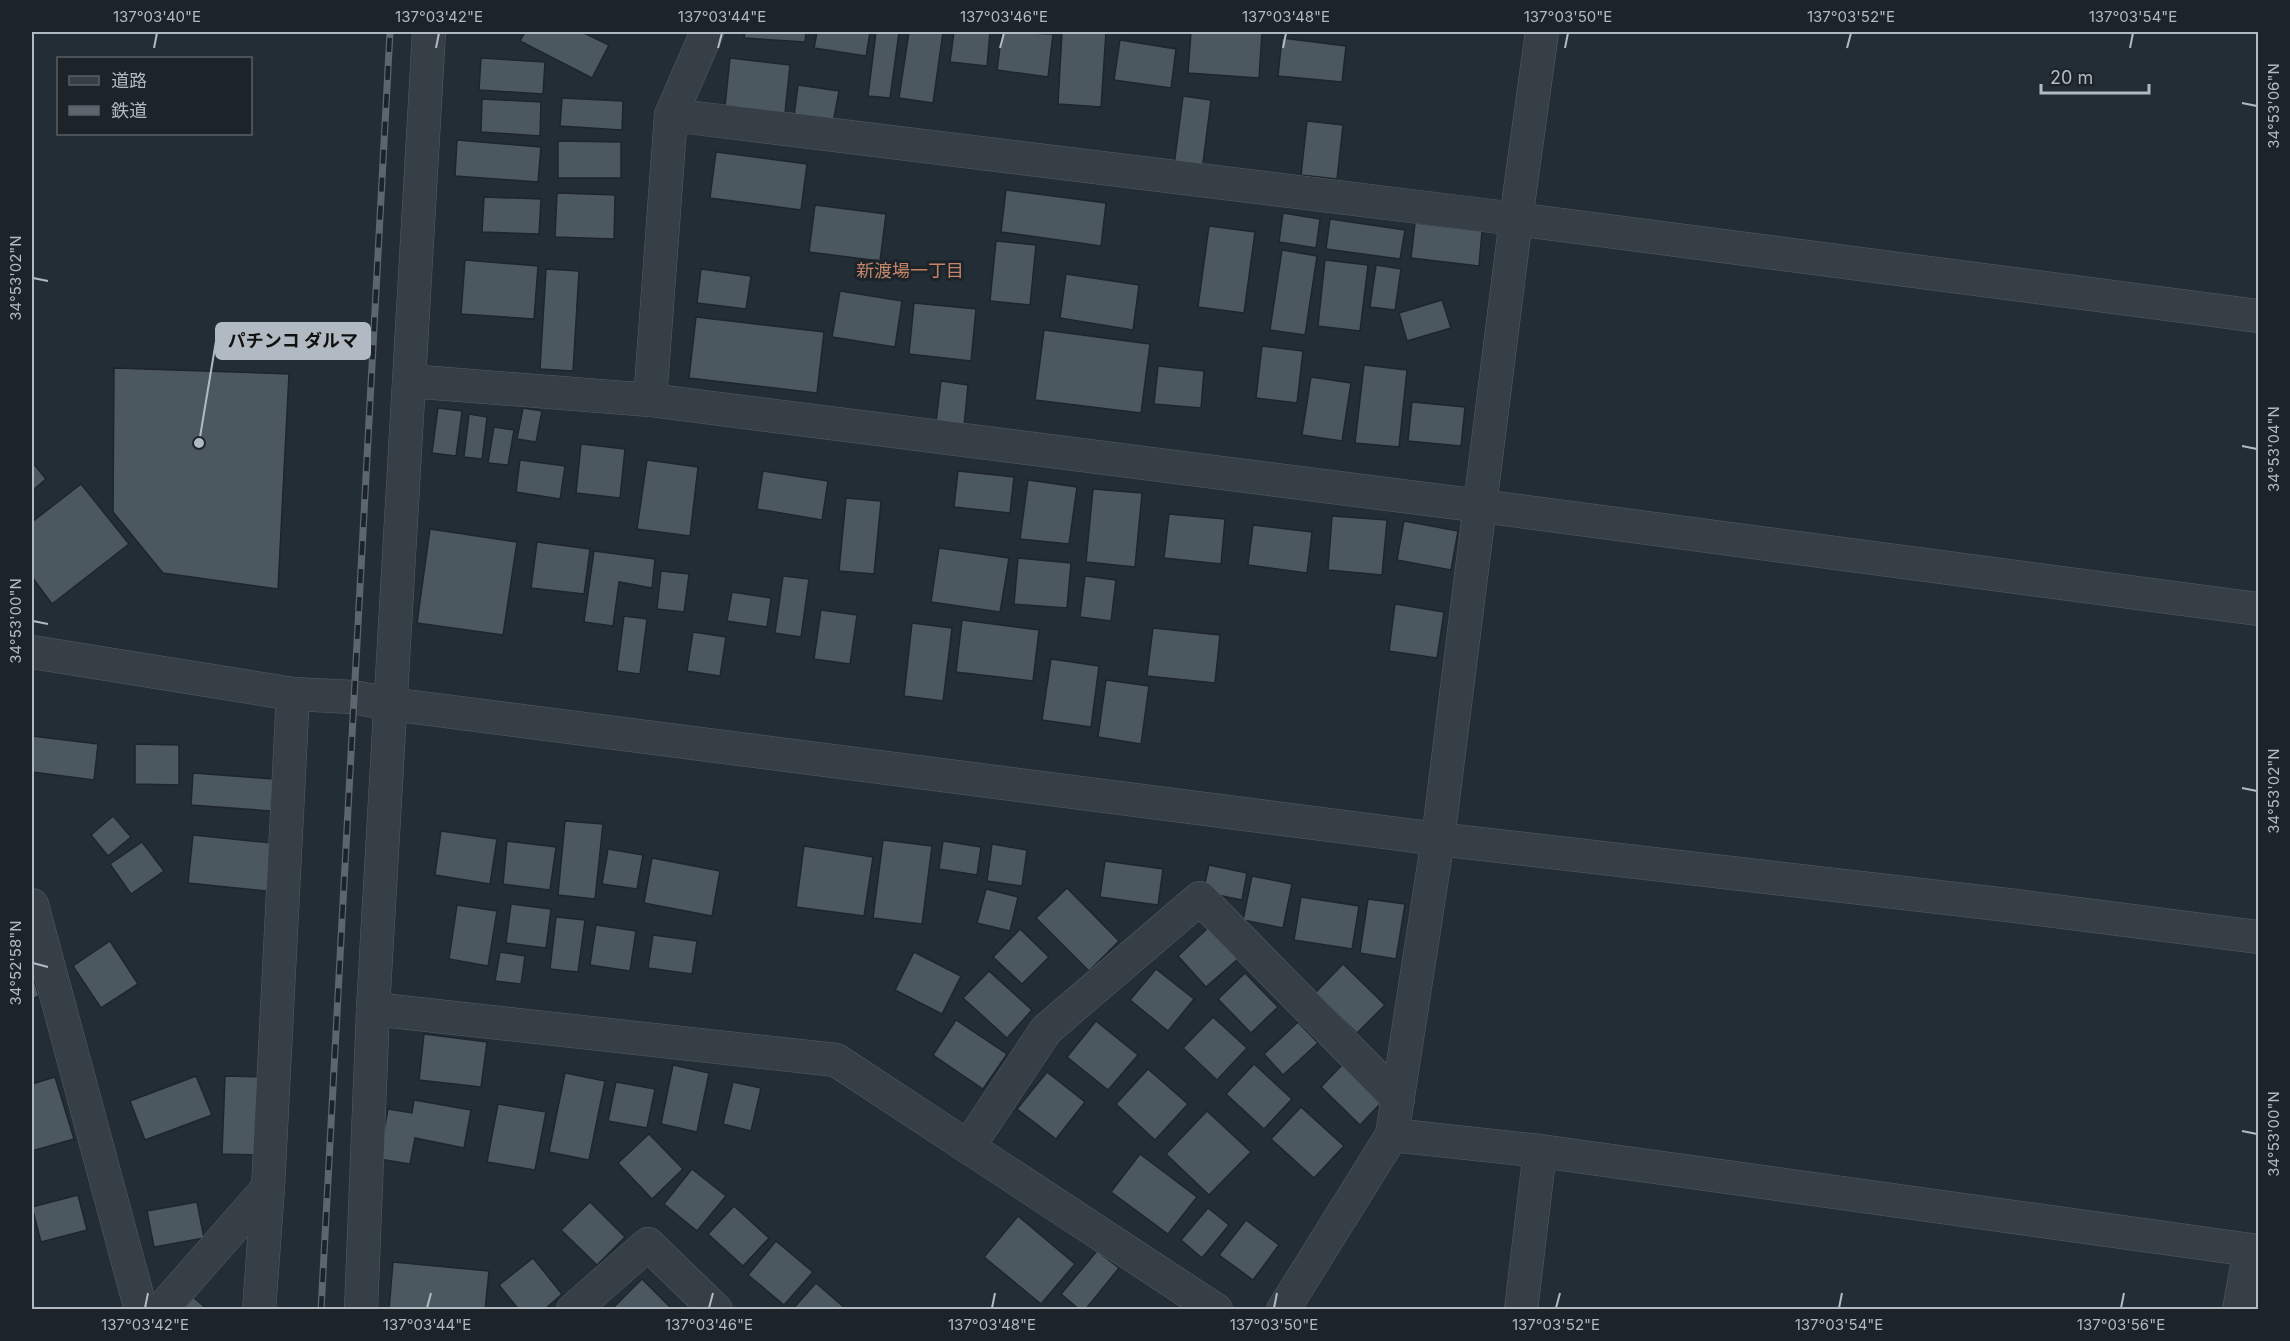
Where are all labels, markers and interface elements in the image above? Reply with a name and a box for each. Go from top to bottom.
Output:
text: 137°03'40"E [113,7,201,26]
text: 137°03'42"E [395,7,483,26]
text: 137°03'44"E [678,7,766,26]
text: 137°03'46"E [960,7,1048,26]
text: 137°03'48"E [1242,7,1330,26]
text: 137°03'50"E [1524,7,1612,26]
text: 137°03'52"E [1807,7,1895,26]
text: 137°03'54"E [2089,7,2177,26]
legend [57,57,252,135]
scale bar [2041,57,2149,95]
text: 34°53'06"N [2264,63,2283,149]
text: 20 m [2050,67,2093,88]
text: 道路 [111,70,147,91]
text: 鉄道 [111,100,147,121]
text: 34°53'02"N [6,235,25,321]
district label: 新渡場一丁目 [856,260,964,281]
callout: パチンコ ダルマ [216,323,370,359]
text: パチンコ ダルマ [228,330,358,351]
text: 34°53'04"N [2264,406,2283,492]
text: 34°53'00"N [6,578,25,664]
text: 34°53'02"N [2264,748,2283,834]
text: 34°52'58"N [6,921,25,1005]
text: 34°53'00"N [2264,1091,2283,1177]
text: 137°03'42"E [101,1315,189,1334]
text: 137°03'44"E [383,1315,471,1334]
text: 137°03'46"E [665,1315,753,1334]
text: 137°03'48"E [948,1315,1036,1334]
text: 137°03'50"E [1230,1315,1318,1334]
text: 137°03'52"E [1512,1315,1600,1334]
text: 137°03'54"E [1795,1315,1883,1334]
text: 137°03'56"E [2077,1315,2165,1334]

